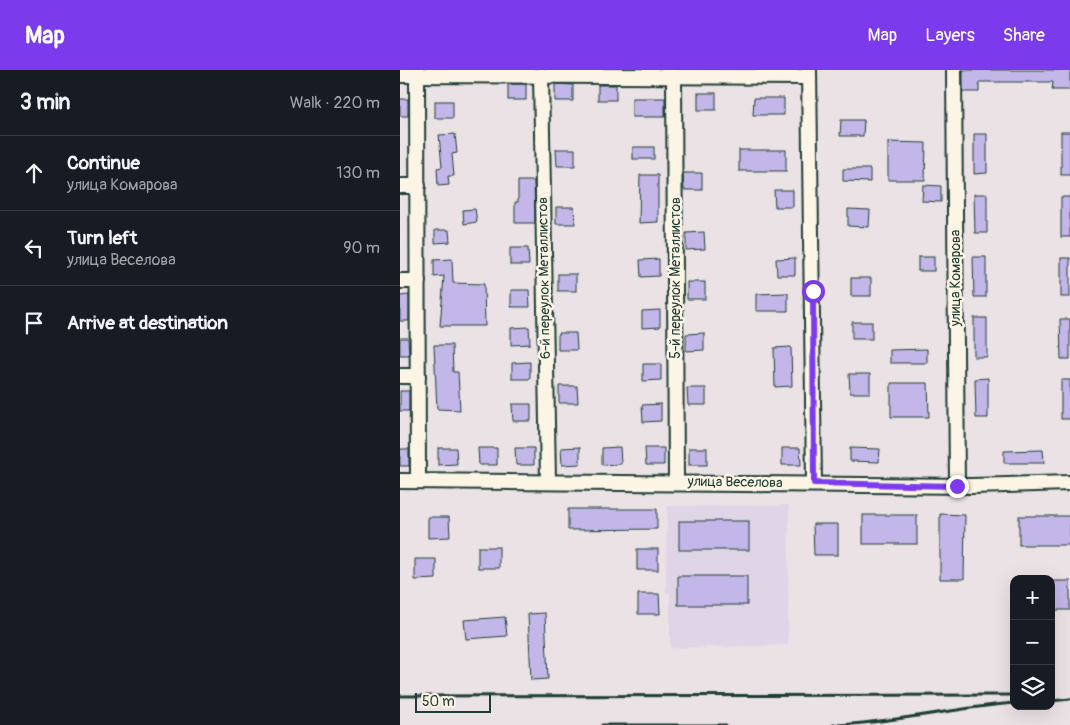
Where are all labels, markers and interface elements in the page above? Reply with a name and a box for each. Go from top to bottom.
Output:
text: Map [25,21,65,50]
text: Map [868,24,897,47]
text: Layers [925,24,975,47]
text: Share [1003,24,1045,47]
text: 3 min [20,89,70,116]
text: Walk · 220 m [290,93,380,113]
text: Continue [67,151,140,175]
icon: ahead [20,159,48,187]
text: 130 m [336,163,380,183]
text: улица Комарова [67,175,178,195]
street label: 6-й переулок Металлистов [534,197,554,359]
street label: 5-й переулок Металлистов [667,197,684,359]
text: Turn left [67,226,137,250]
street label: улица Комарова [947,230,964,327]
icon: left [20,234,48,262]
text: 90 m [343,238,380,258]
text: улица Веселова [67,250,176,270]
route start [802,280,825,303]
icon: arrive [20,309,48,337]
text: Arrive at destination [67,311,228,335]
street label: улица Веселова [686,473,783,491]
route end [946,475,969,498]
map controls [1010,575,1055,710]
button: + [1010,575,1055,620]
button: − [1010,620,1055,665]
button: layers [1010,665,1055,710]
scale bar [415,690,491,713]
text: 50 m [422,693,455,710]

